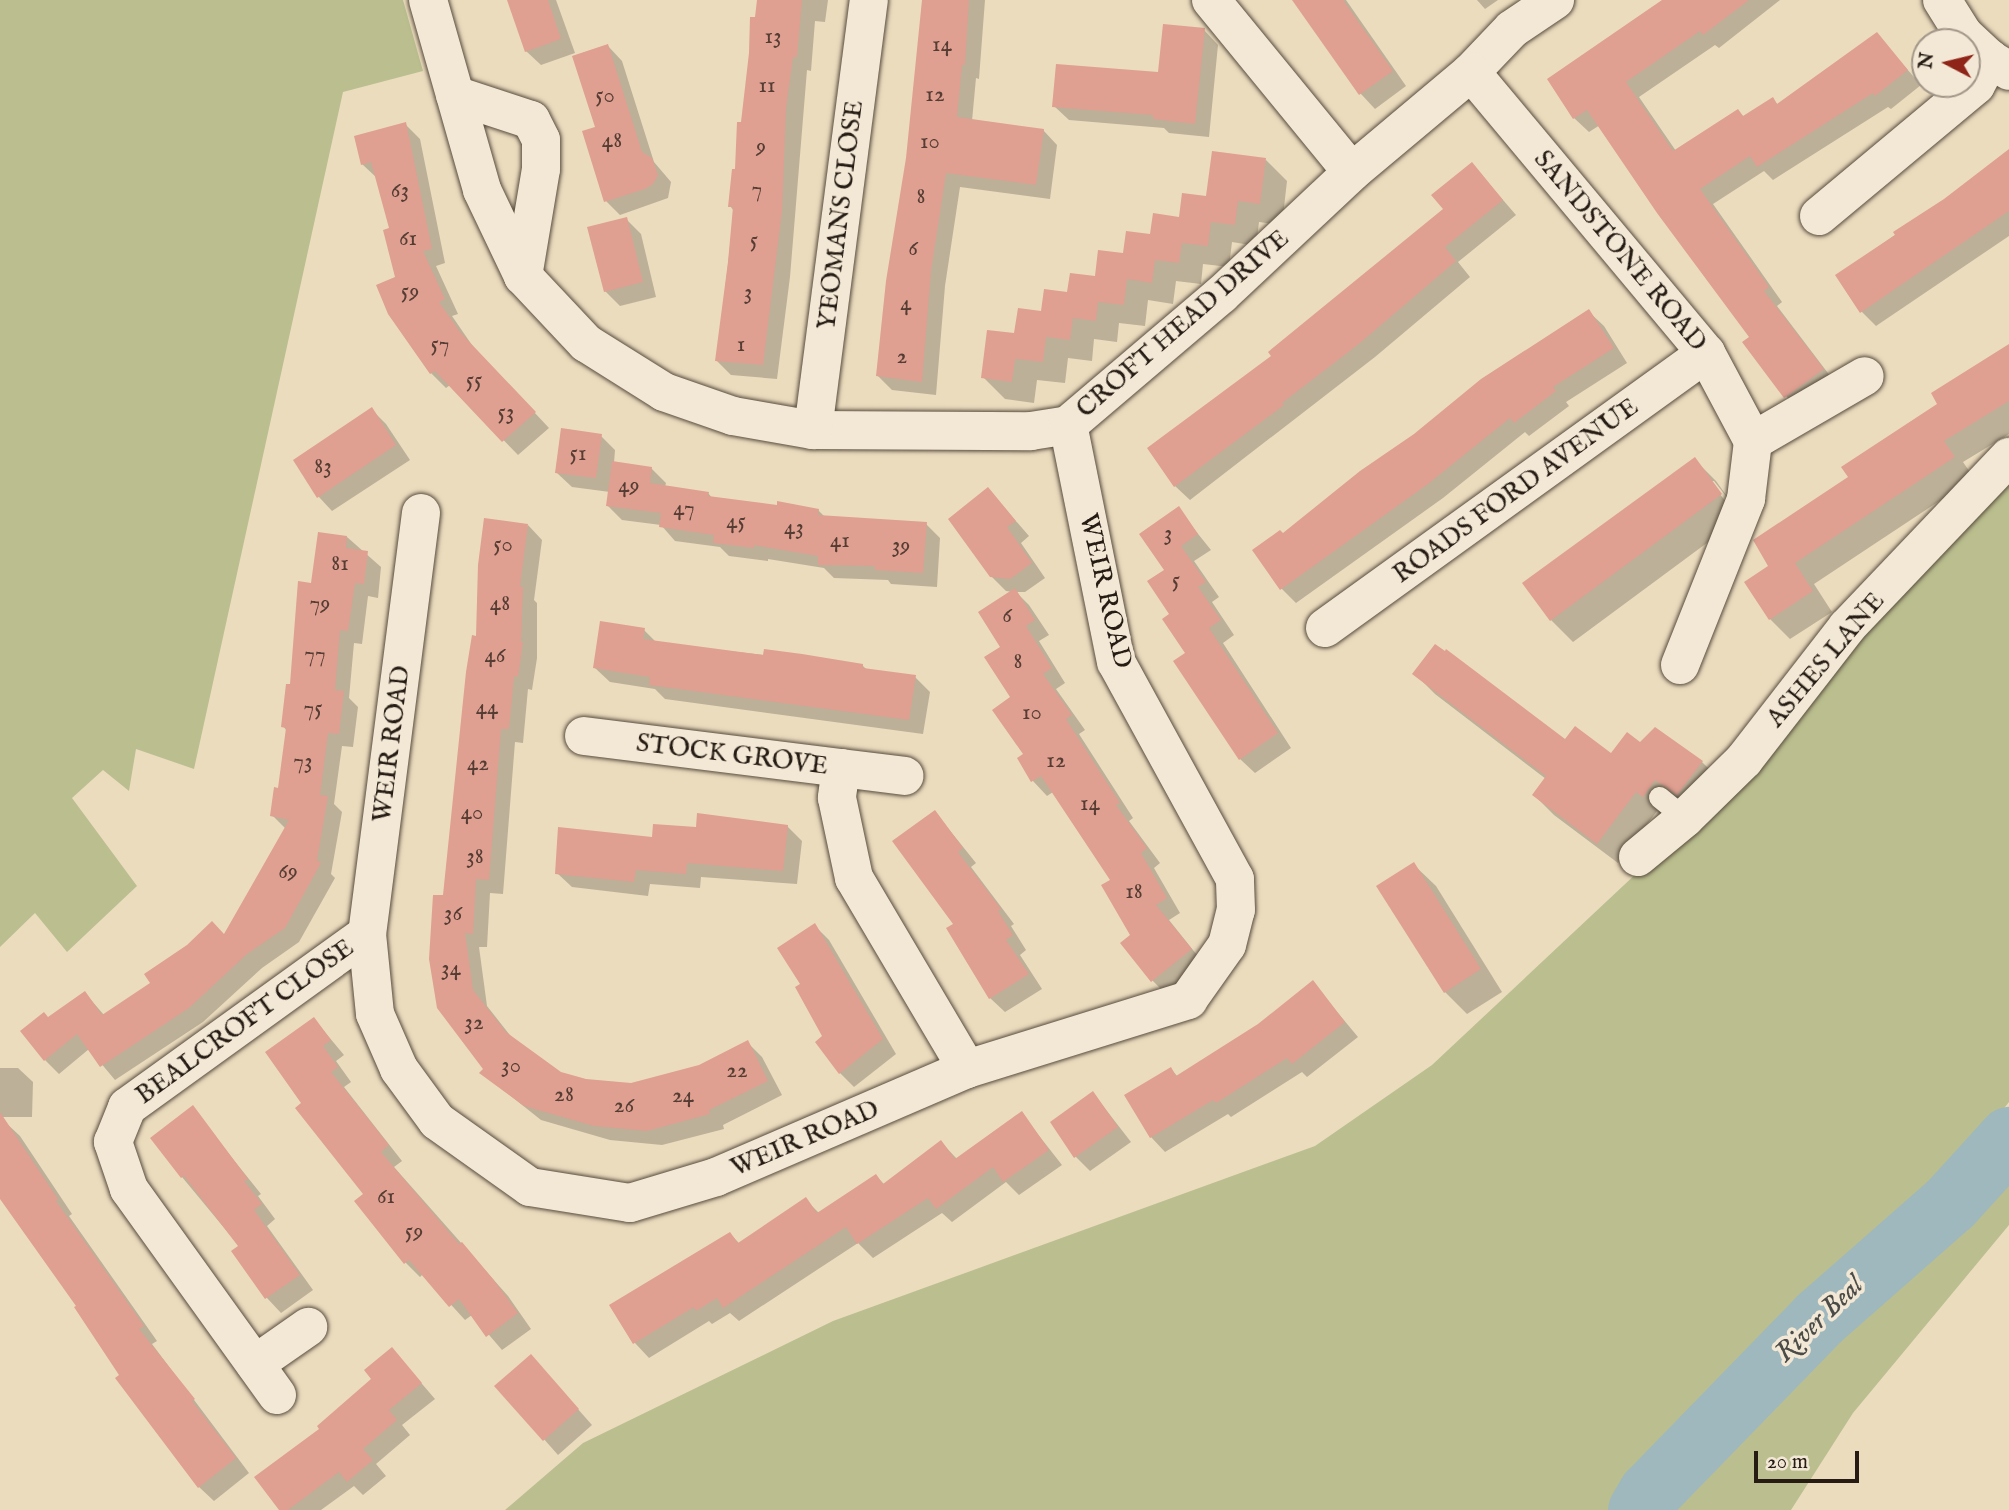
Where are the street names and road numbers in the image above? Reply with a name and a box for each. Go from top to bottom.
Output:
street label: YEOMANS CLOSE [811,99,871,331]
street label: SANDSTONE ROAD [1527,144,1713,358]
street label: CROFT HEAD DRIVE [1070,223,1296,425]
street label: ROADS FORD AVENUE [1387,392,1645,590]
street label: WEIR ROAD [1072,511,1138,671]
street label: ASHES LANE [1760,586,1892,734]
street label: WEIR ROAD [367,664,417,824]
street label: STOCK GROVE [634,728,830,782]
street label: BEALCROFT CLOSE [130,932,360,1112]
street label: WEIR ROAD [726,1094,884,1184]

